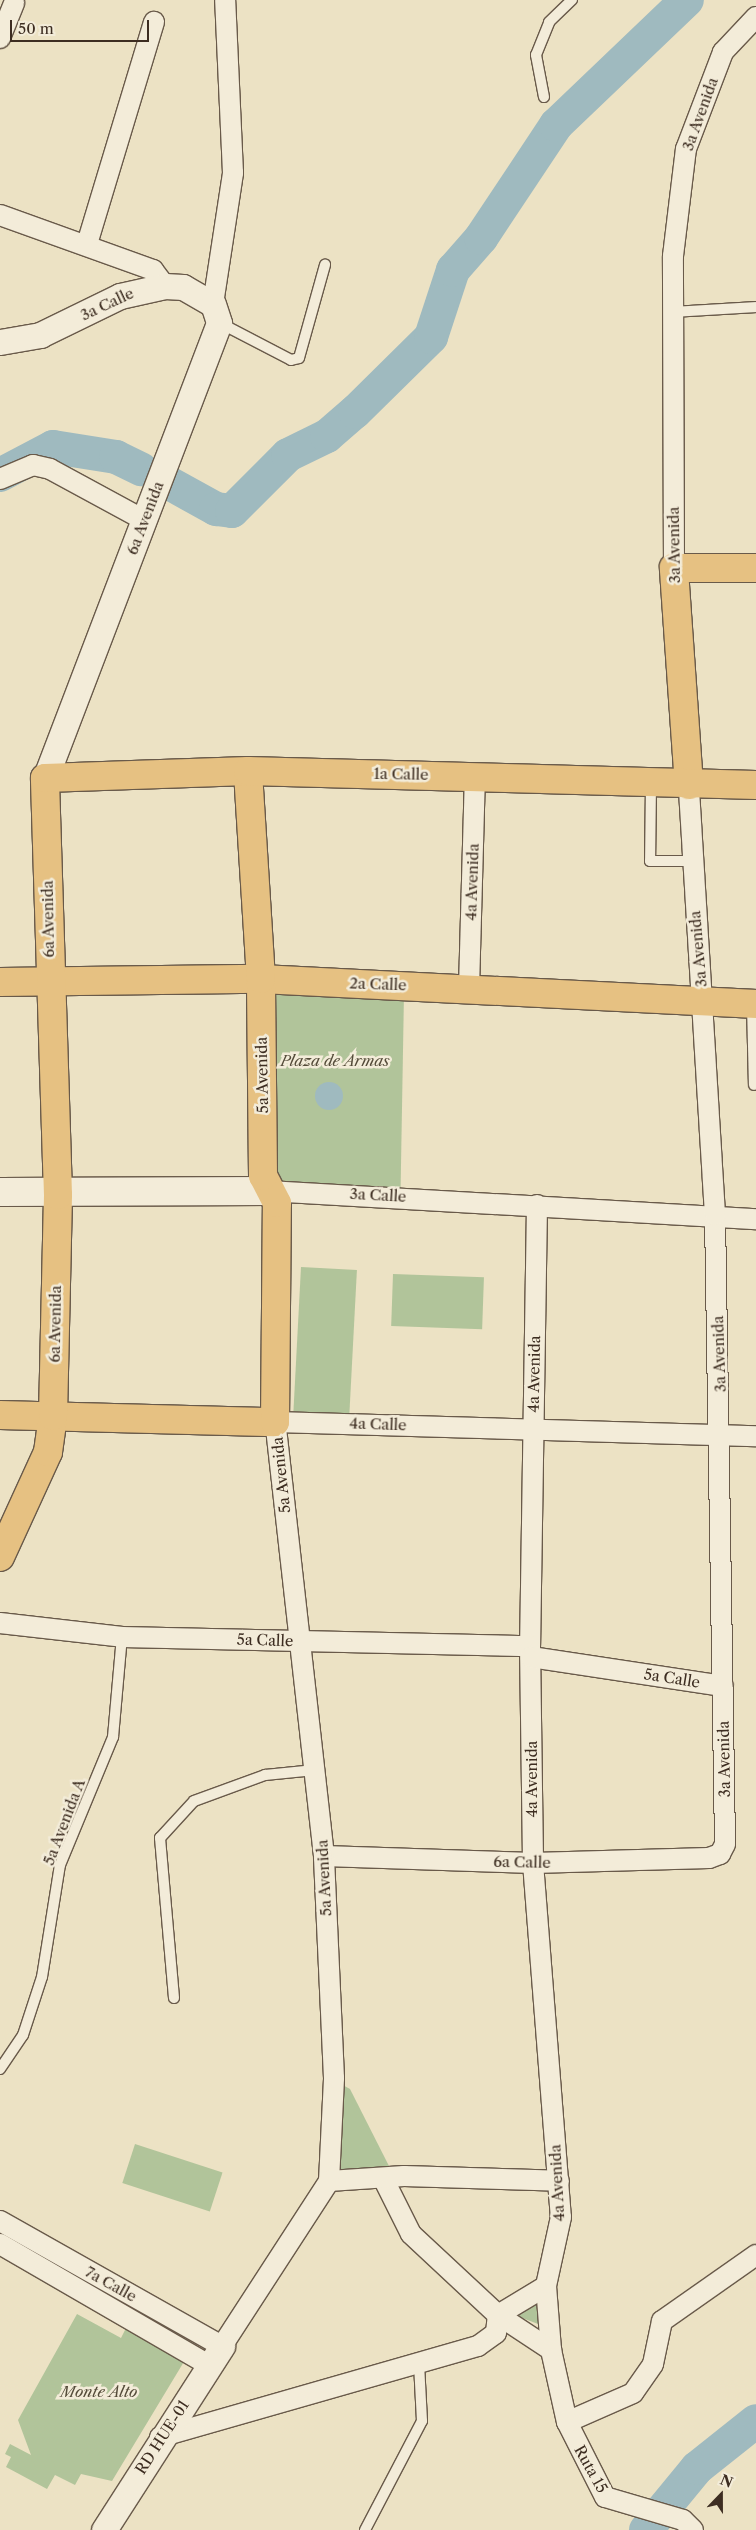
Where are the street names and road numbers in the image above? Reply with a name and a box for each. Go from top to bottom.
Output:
street label: 3a Avenida [678,75,722,153]
street label: 3a Calle [77,284,137,324]
street label: 6a Avenida [123,478,167,558]
street label: 3a Avenida [664,506,684,584]
street label: 1a Calle [373,765,429,783]
street label: 4a Avenida [462,843,482,921]
street label: 6a Avenida [38,880,58,958]
street label: 3a Avenida [686,910,710,988]
street label: 2a Calle [349,974,407,994]
street label: 5a Avenida [252,1036,272,1114]
street label: 3a Calle [349,1185,407,1205]
street label: 6a Avenida [45,1285,65,1363]
street label: 3a Avenida [709,1315,729,1393]
street label: 4a Avenida [524,1335,544,1413]
street label: 4a Calle [349,1414,407,1434]
street label: 5a Avenida [268,1436,294,1514]
street label: 5a Calle [236,1630,294,1650]
street label: 5a Calle [643,1665,701,1691]
street label: 3a Avenida [714,1720,734,1798]
street label: 4a Avenida [523,1740,541,1818]
street label: 5a Avenida A [39,1776,89,1868]
street label: 5a Avenida [313,1839,335,1917]
street label: 6a Calle [493,1852,551,1872]
street label: 4a Avenida [546,2144,568,2222]
street label: 7a Calle [82,2263,140,2305]
street label: RD HUE-01 [131,2397,193,2477]
street label: Ruta 15 [571,2442,611,2496]

